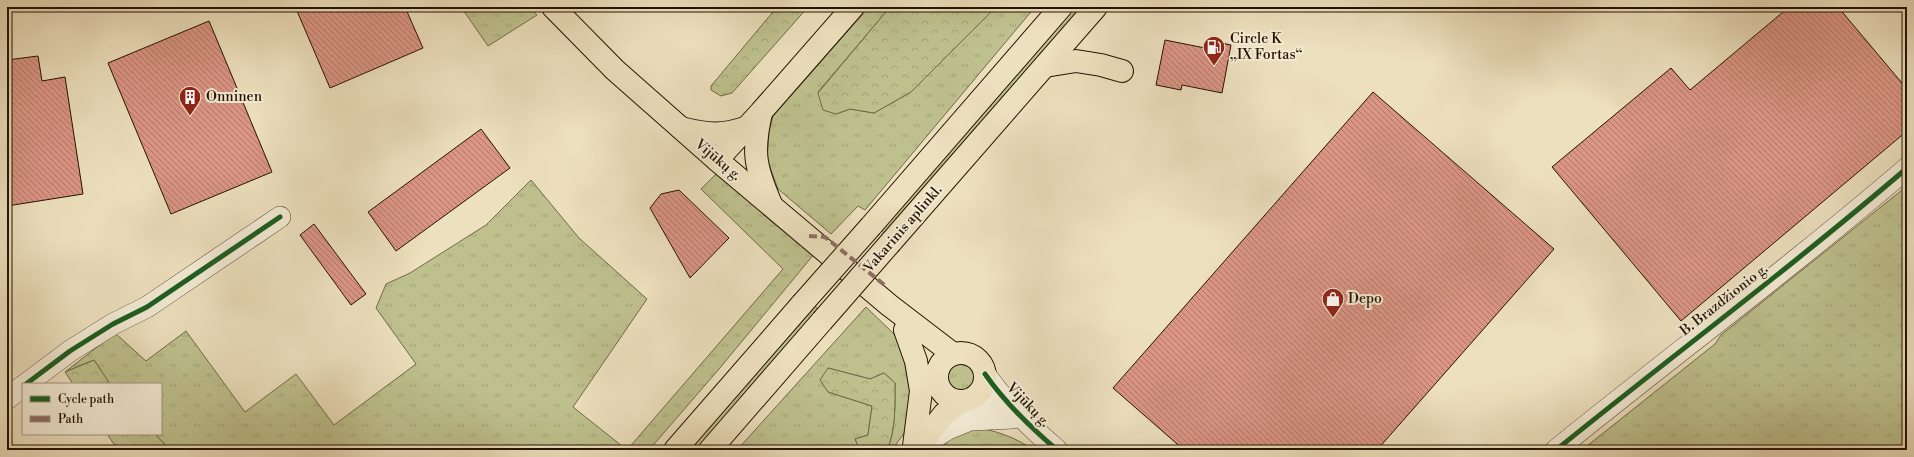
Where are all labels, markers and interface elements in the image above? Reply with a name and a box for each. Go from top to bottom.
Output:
place label: Circle K „IX Fortas“ [1230,30,1303,64]
fuel station icon: Circle K „IX Fortas“ [1201,34,1227,67]
building icon: Onninen [177,84,203,117]
place label: Onninen [206,88,263,106]
street label: Vijūkų g. [690,135,745,185]
street label: Vakarinis aplinkl. [859,181,946,277]
street label: B. Brazdžionio g. [1676,260,1772,341]
shop icon: Depo [1320,286,1346,319]
place label: Depo [1348,290,1382,308]
street label: Vijūkų g. [1002,378,1054,431]
legend [22,383,162,435]
text: Cycle path [58,392,114,407]
text: Path [58,412,83,427]

